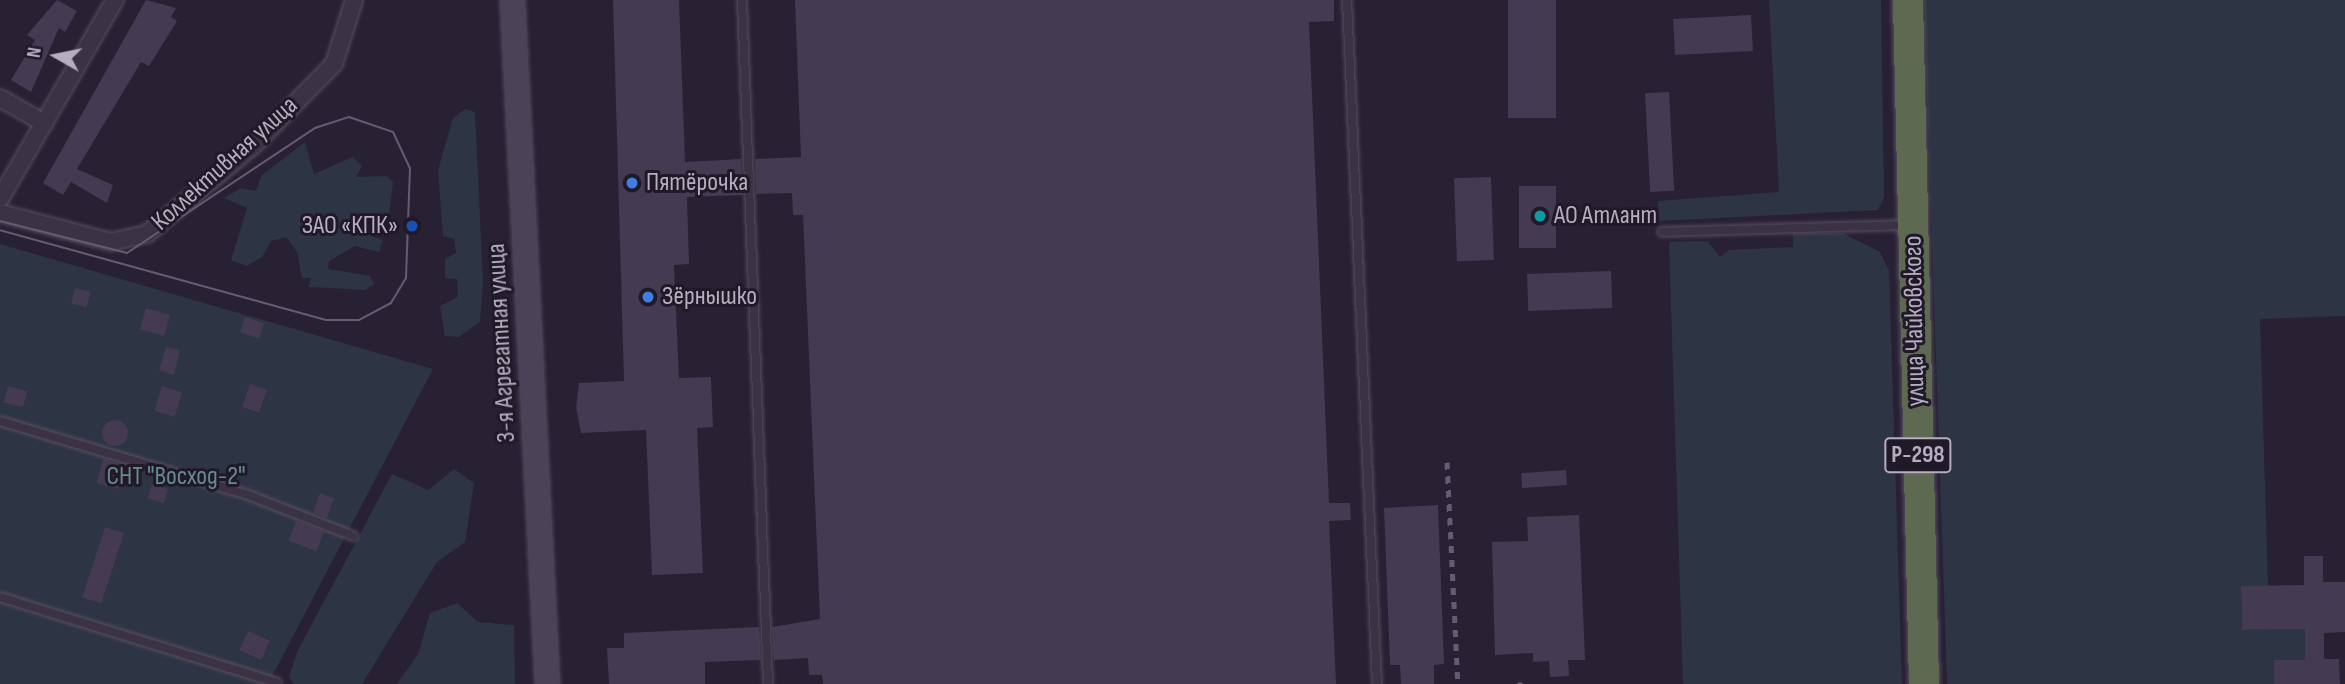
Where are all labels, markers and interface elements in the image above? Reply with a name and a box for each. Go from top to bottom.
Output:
north arrow [21,21,91,91]
text: N [23,46,47,59]
street label: Коллективная улица [146,90,304,238]
place label: Пятёрочка [646,167,748,199]
marker: Пятёрочка [624,175,640,191]
place label: АО Атлант [1554,200,1657,232]
marker: АО Атлант [1532,208,1548,224]
place label: ЗАО «КПК» [302,210,398,242]
marker: ЗАО «КПК» [404,218,420,234]
street label: улица Чайковского [1898,235,1932,407]
street label: 3-я Агрегатная улица [481,243,523,443]
place label: Зёрнышко [662,281,757,313]
marker: Зёрнышко [640,289,656,305]
road number: Р-298 [1883,434,1953,476]
park label: СНТ "Восход-2" [106,461,246,493]

